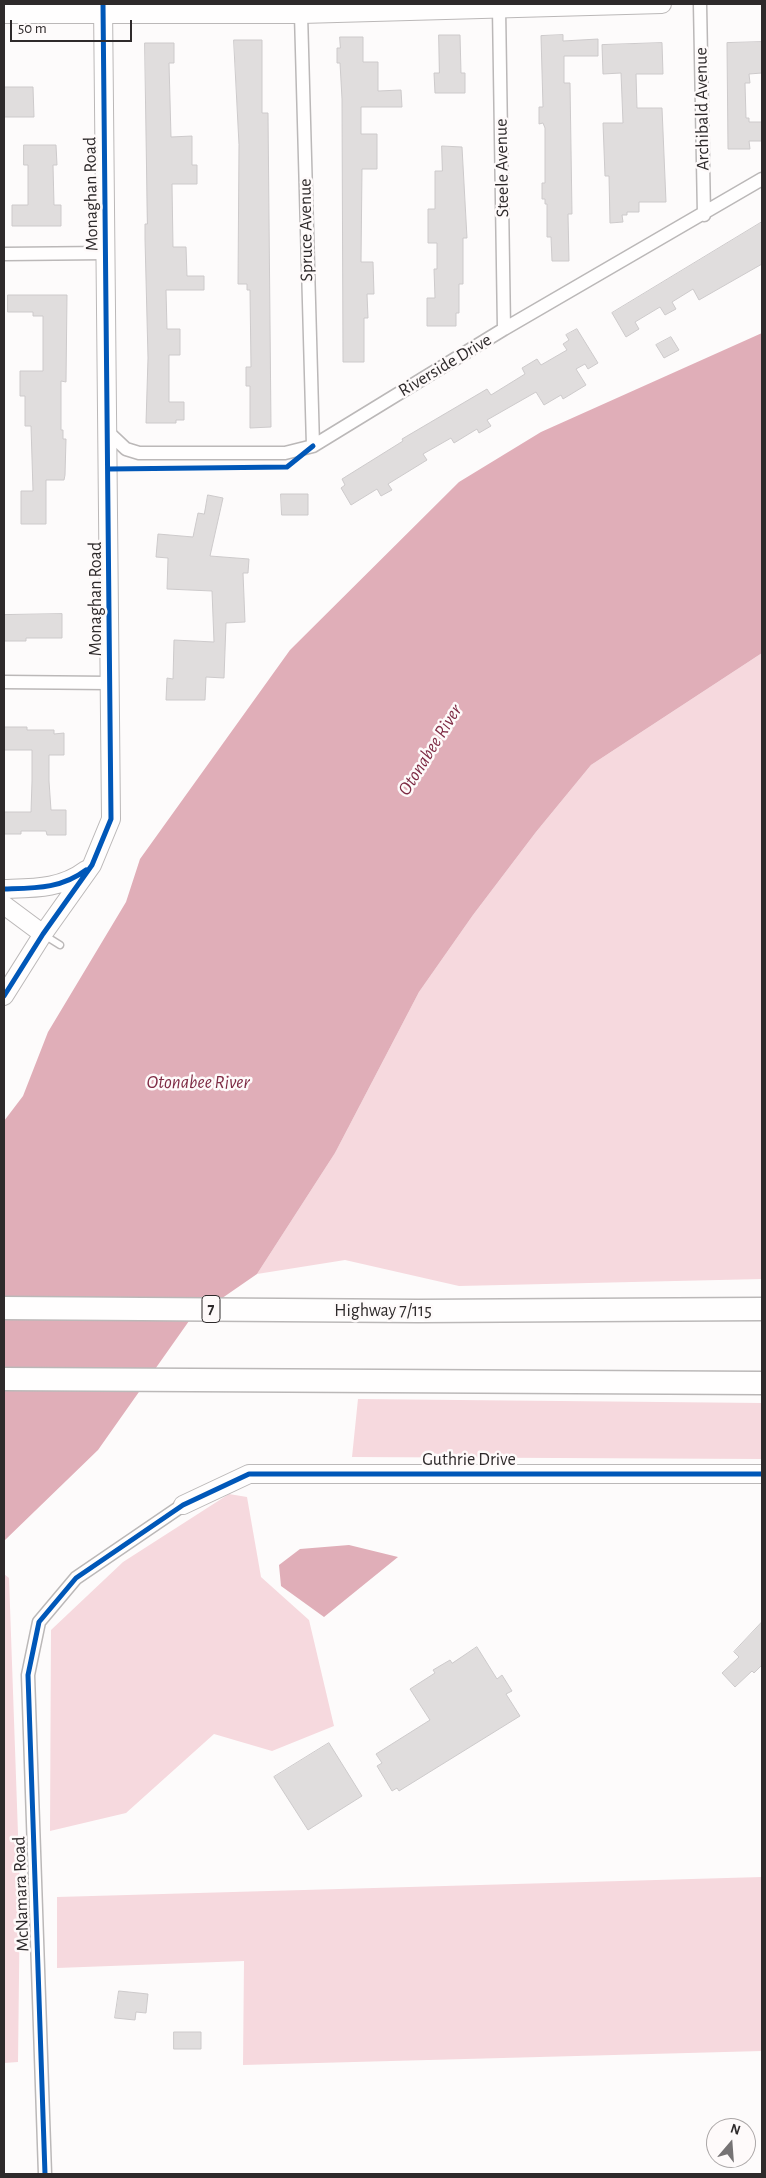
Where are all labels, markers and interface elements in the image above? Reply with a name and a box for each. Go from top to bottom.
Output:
scale bar [12,10,135,42]
text: 50 m [18,21,47,36]
street label: Archibald Avenue [690,47,714,171]
street label: Steele Avenue [490,118,514,218]
street label: Monaghan Road [79,137,103,251]
street label: Spruce Avenue [294,178,318,282]
street label: Riverside Drive [395,329,495,401]
street label: Monaghan Road [85,542,107,656]
water label: Otonabee River [393,700,467,800]
water label: Otonabee River [146,1071,250,1093]
road number: 7 [202,1296,220,1322]
street label: Highway 7/115 [334,1300,432,1322]
street label: Guthrie Drive [422,1449,516,1471]
street label: McNamara Road [8,1836,34,1952]
north arrow [706,2118,756,2168]
text: N [729,2122,742,2138]

